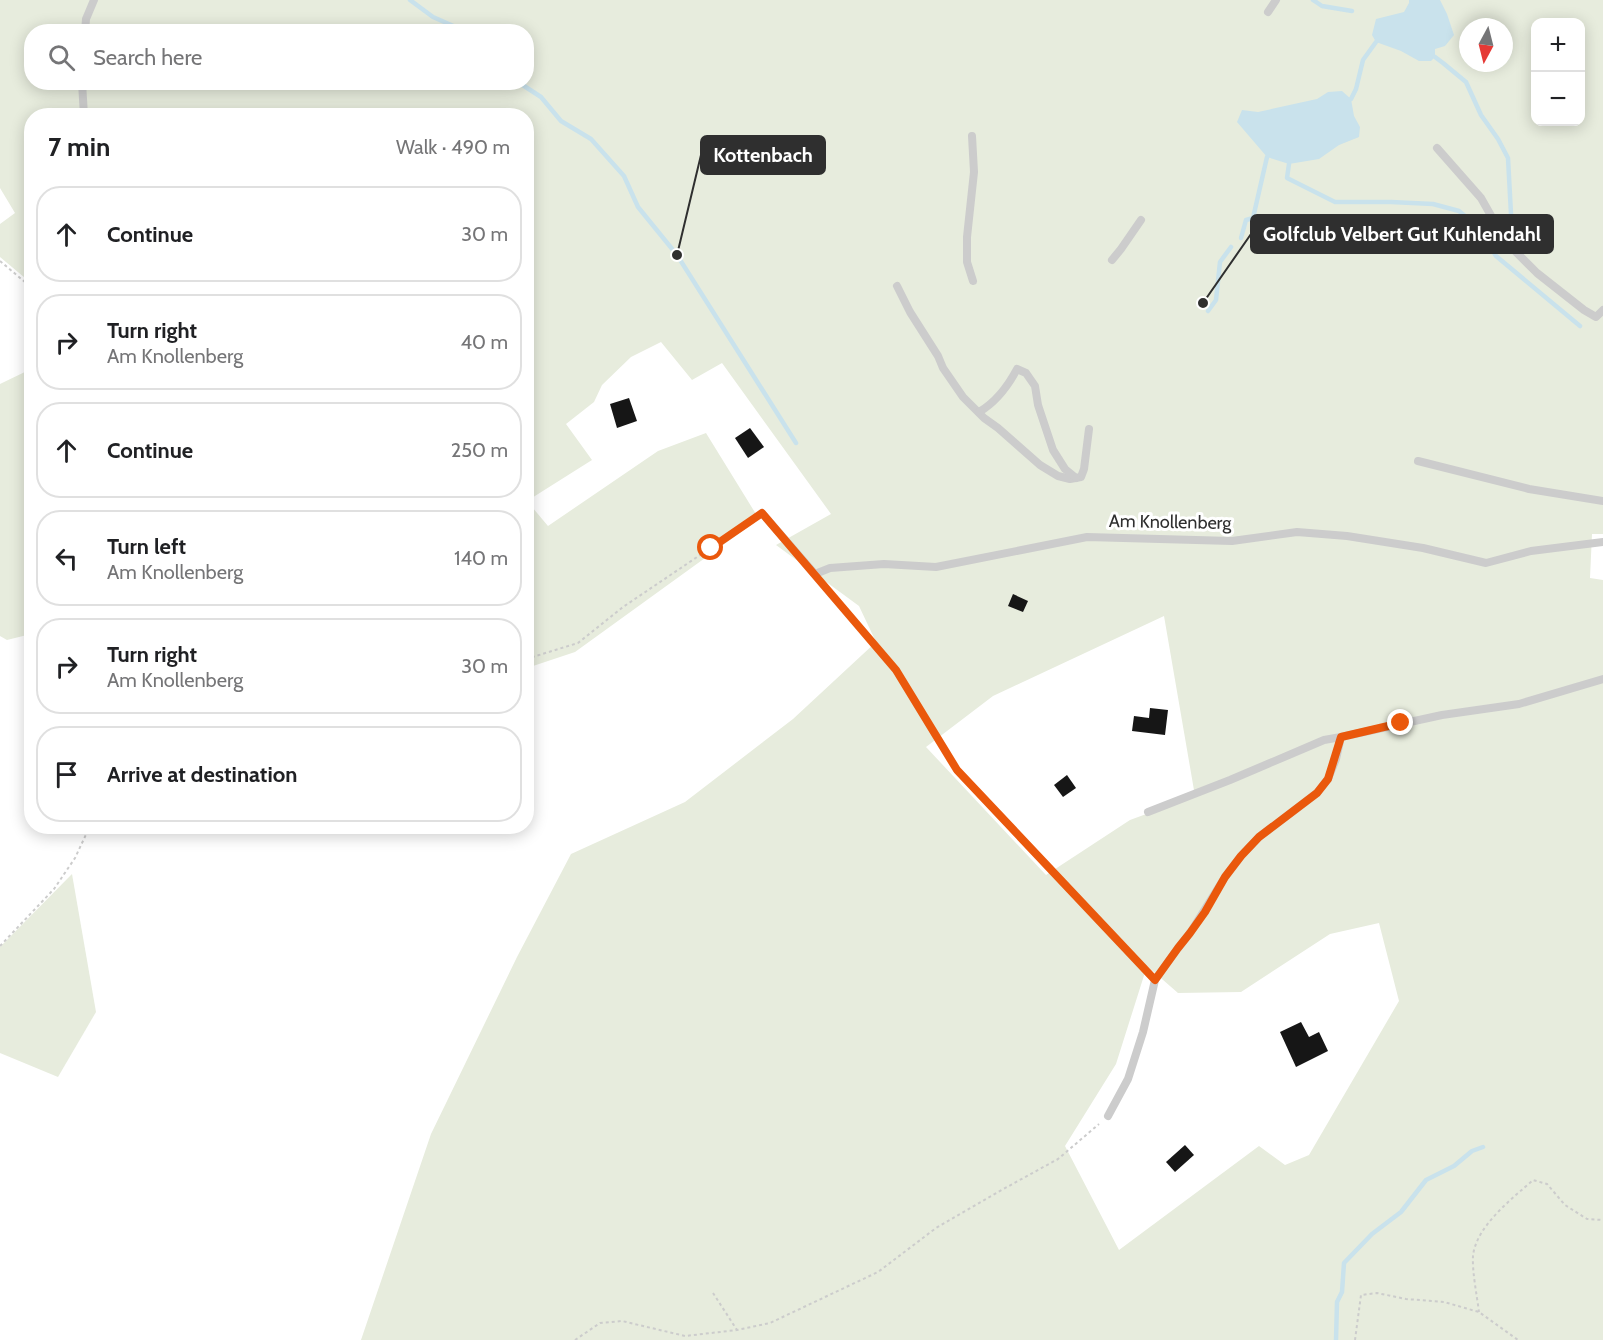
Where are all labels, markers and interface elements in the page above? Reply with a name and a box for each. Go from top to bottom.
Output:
north arrow [1459,18,1513,72]
map controls [1531,18,1585,126]
button: + [1531,18,1585,72]
search box [24,24,534,90]
icon: search [45,41,78,74]
text: Search here [93,44,202,71]
button: − [1531,72,1585,126]
text: 7 min [48,131,110,163]
text: Walk · 490 m [396,135,510,159]
callout: Kottenbach [701,136,825,174]
text: Kottenbach [713,143,813,167]
callout: Golfclub Velbert Gut Kuhlendahl [1251,215,1553,253]
icon: ahead [50,218,83,251]
text: Continue [107,221,193,248]
text: 30 m [461,222,508,246]
text: Golfclub Velbert Gut Kuhlendahl [1263,222,1541,246]
text: Turn right [107,317,197,344]
icon: right [50,326,83,359]
text: 40 m [460,330,508,354]
text: Am Knollenberg [107,344,243,368]
icon: ahead [50,434,83,467]
text: Continue [107,437,193,464]
text: 250 m [451,438,508,462]
street label: Am Knollenberg [1109,510,1232,534]
text: Turn left [107,533,186,560]
route start [697,534,723,560]
icon: left [50,542,83,575]
text: 140 m [454,546,508,570]
text: Am Knollenberg [107,560,243,584]
text: Turn right [107,641,197,668]
icon: right [50,650,83,683]
text: 30 m [461,654,508,678]
text: Am Knollenberg [107,668,243,692]
route end [1387,709,1413,735]
icon: arrive [50,758,83,791]
text: Arrive at destination [107,761,297,788]

